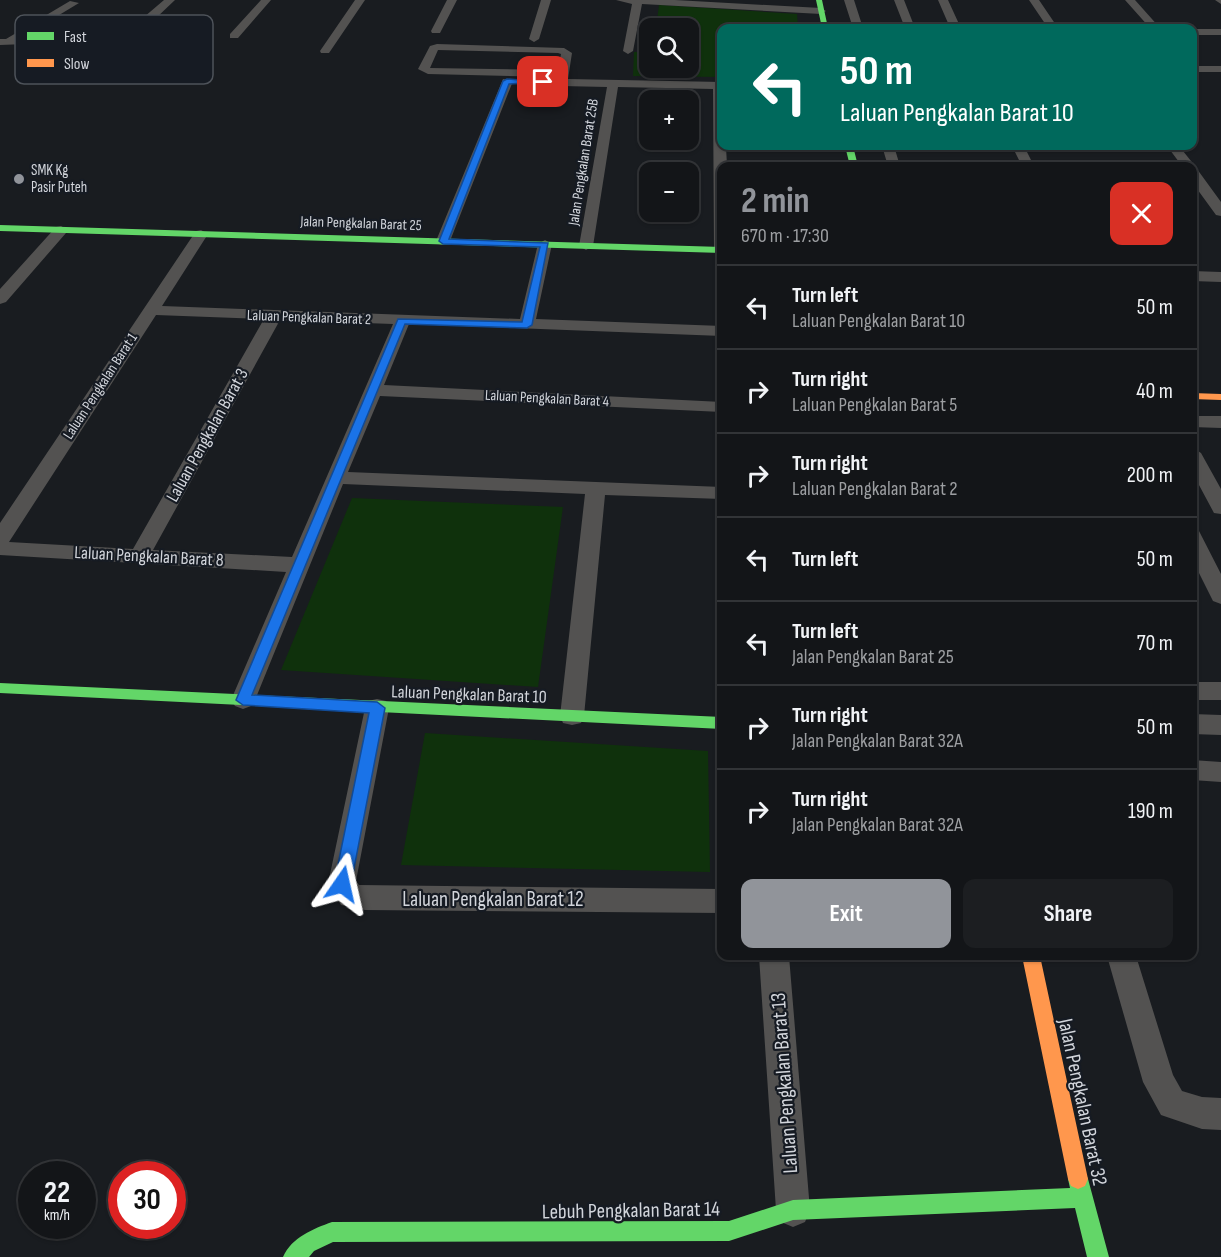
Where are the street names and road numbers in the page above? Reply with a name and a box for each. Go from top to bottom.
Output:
street label: Jalan Pengkalan Barat 25B [564,97,603,228]
street label: Jalan Pengkalan Barat 25 [299,212,422,235]
street label: Laluan Pengkalan Barat 2 [247,306,371,329]
street label: Laluan Pengkalan Barat 1 [59,329,142,443]
street label: Laluan Pengkalan Barat 3 [162,365,253,506]
street label: Laluan Pengkalan Barat 4 [484,386,609,411]
street label: Laluan Pengkalan Barat 8 [74,542,224,571]
street label: Laluan Pengkalan Barat 10 [391,681,547,708]
street label: Laluan Pengkalan Barat 12 [402,887,584,912]
street label: Laluan Pengkalan Barat 13 [766,992,803,1174]
street label: Jalan Pengkalan Barat 32 [1052,1015,1112,1188]
street label: Lebuh Pengkalan Barat 14 [542,1196,720,1225]

